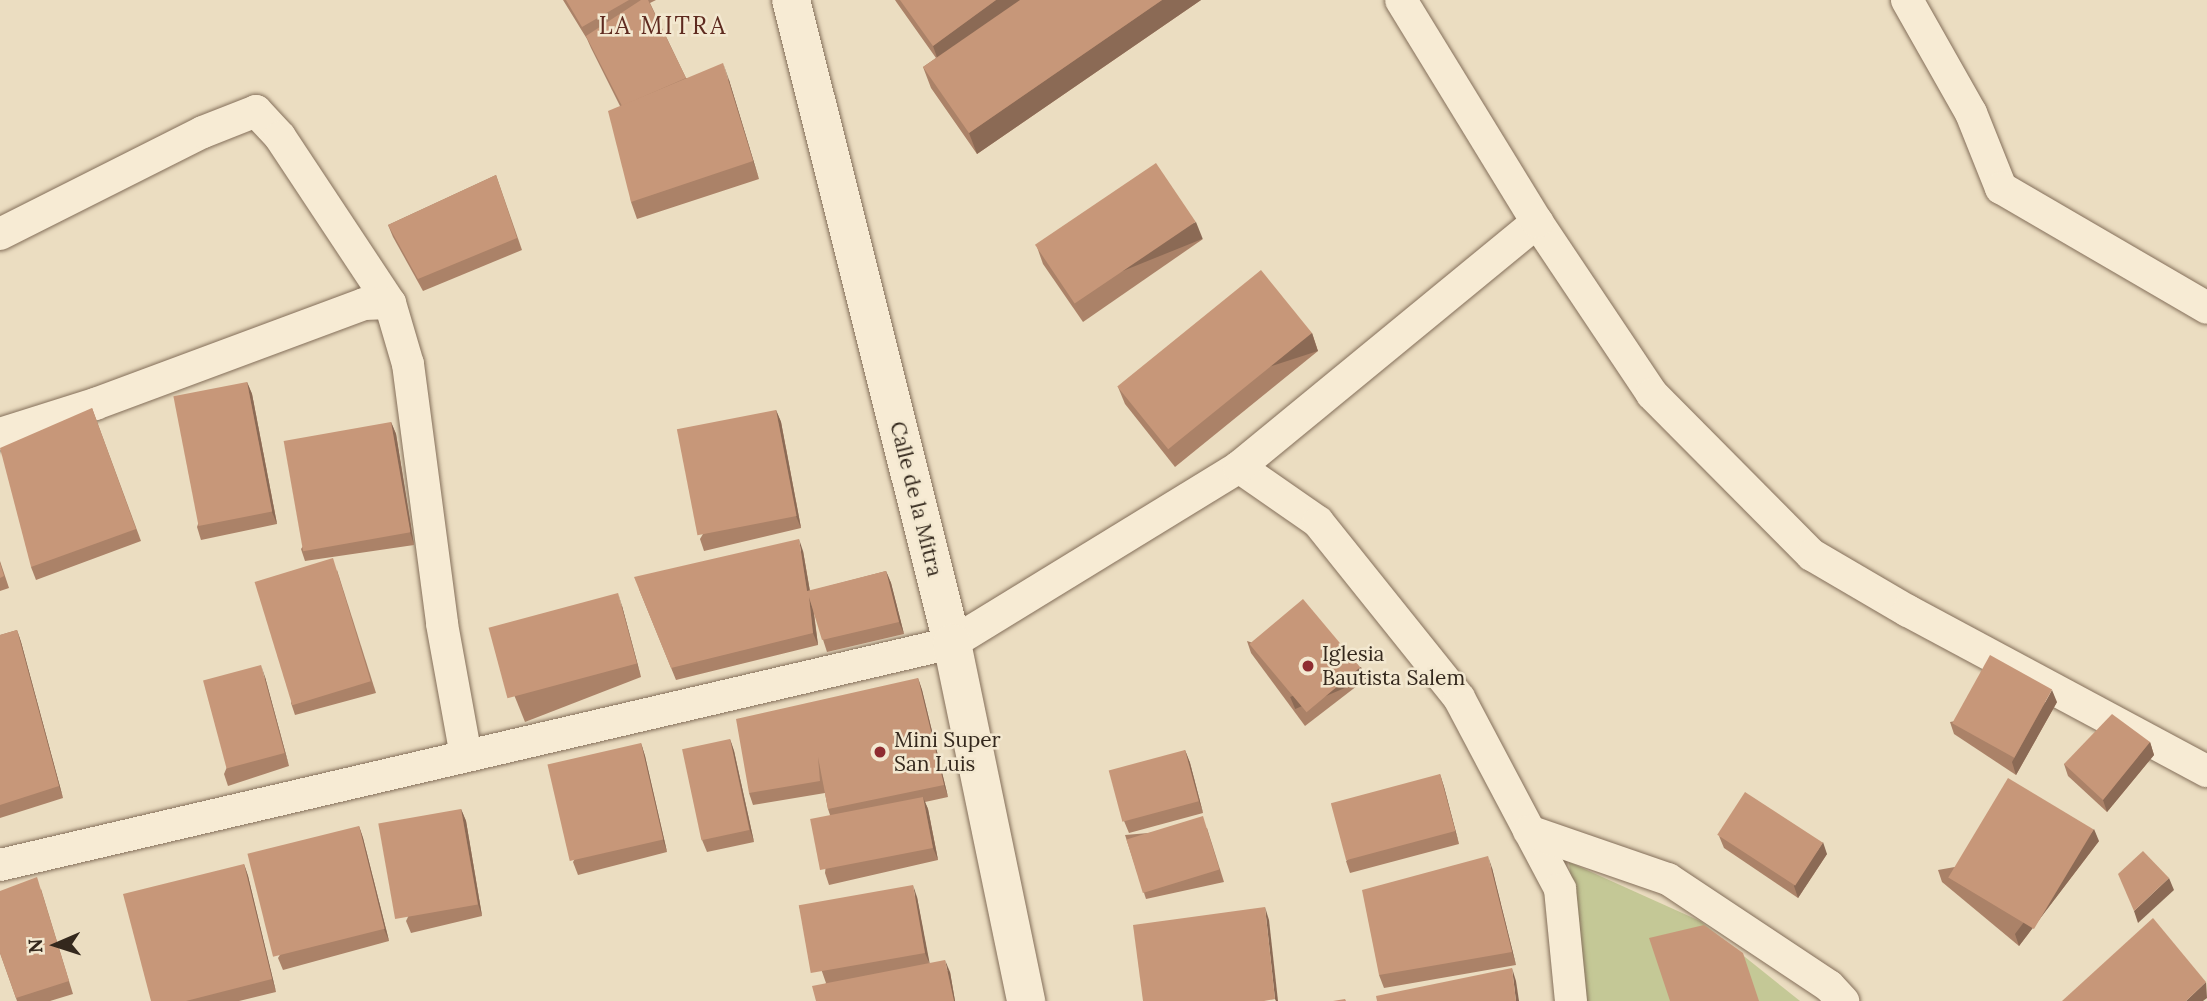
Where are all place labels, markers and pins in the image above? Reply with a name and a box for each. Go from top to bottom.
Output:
place label: Iglesia Bautista Salem [1322,641,1465,691]
marker: Iglesia Bautista Salem [1300,658,1316,674]
place label: Mini Super San Luis [894,727,1001,777]
marker: Mini Super San Luis [872,744,888,760]

